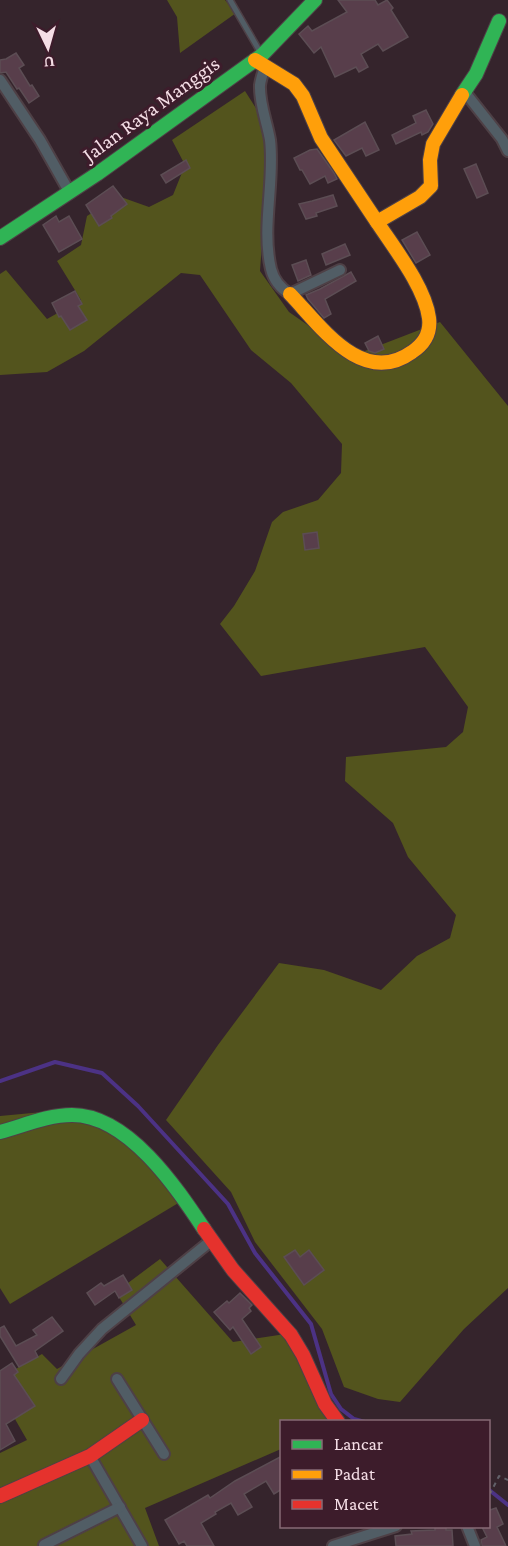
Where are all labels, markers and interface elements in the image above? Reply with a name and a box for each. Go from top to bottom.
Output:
north arrow [18,18,78,78]
street label: Jalan Raya Manggis [76,51,224,168]
text: U [43,53,55,71]
legend [280,1420,490,1528]
text: Lancar [334,1434,384,1454]
text: Padat [334,1464,376,1484]
text: Macet [334,1494,380,1514]

